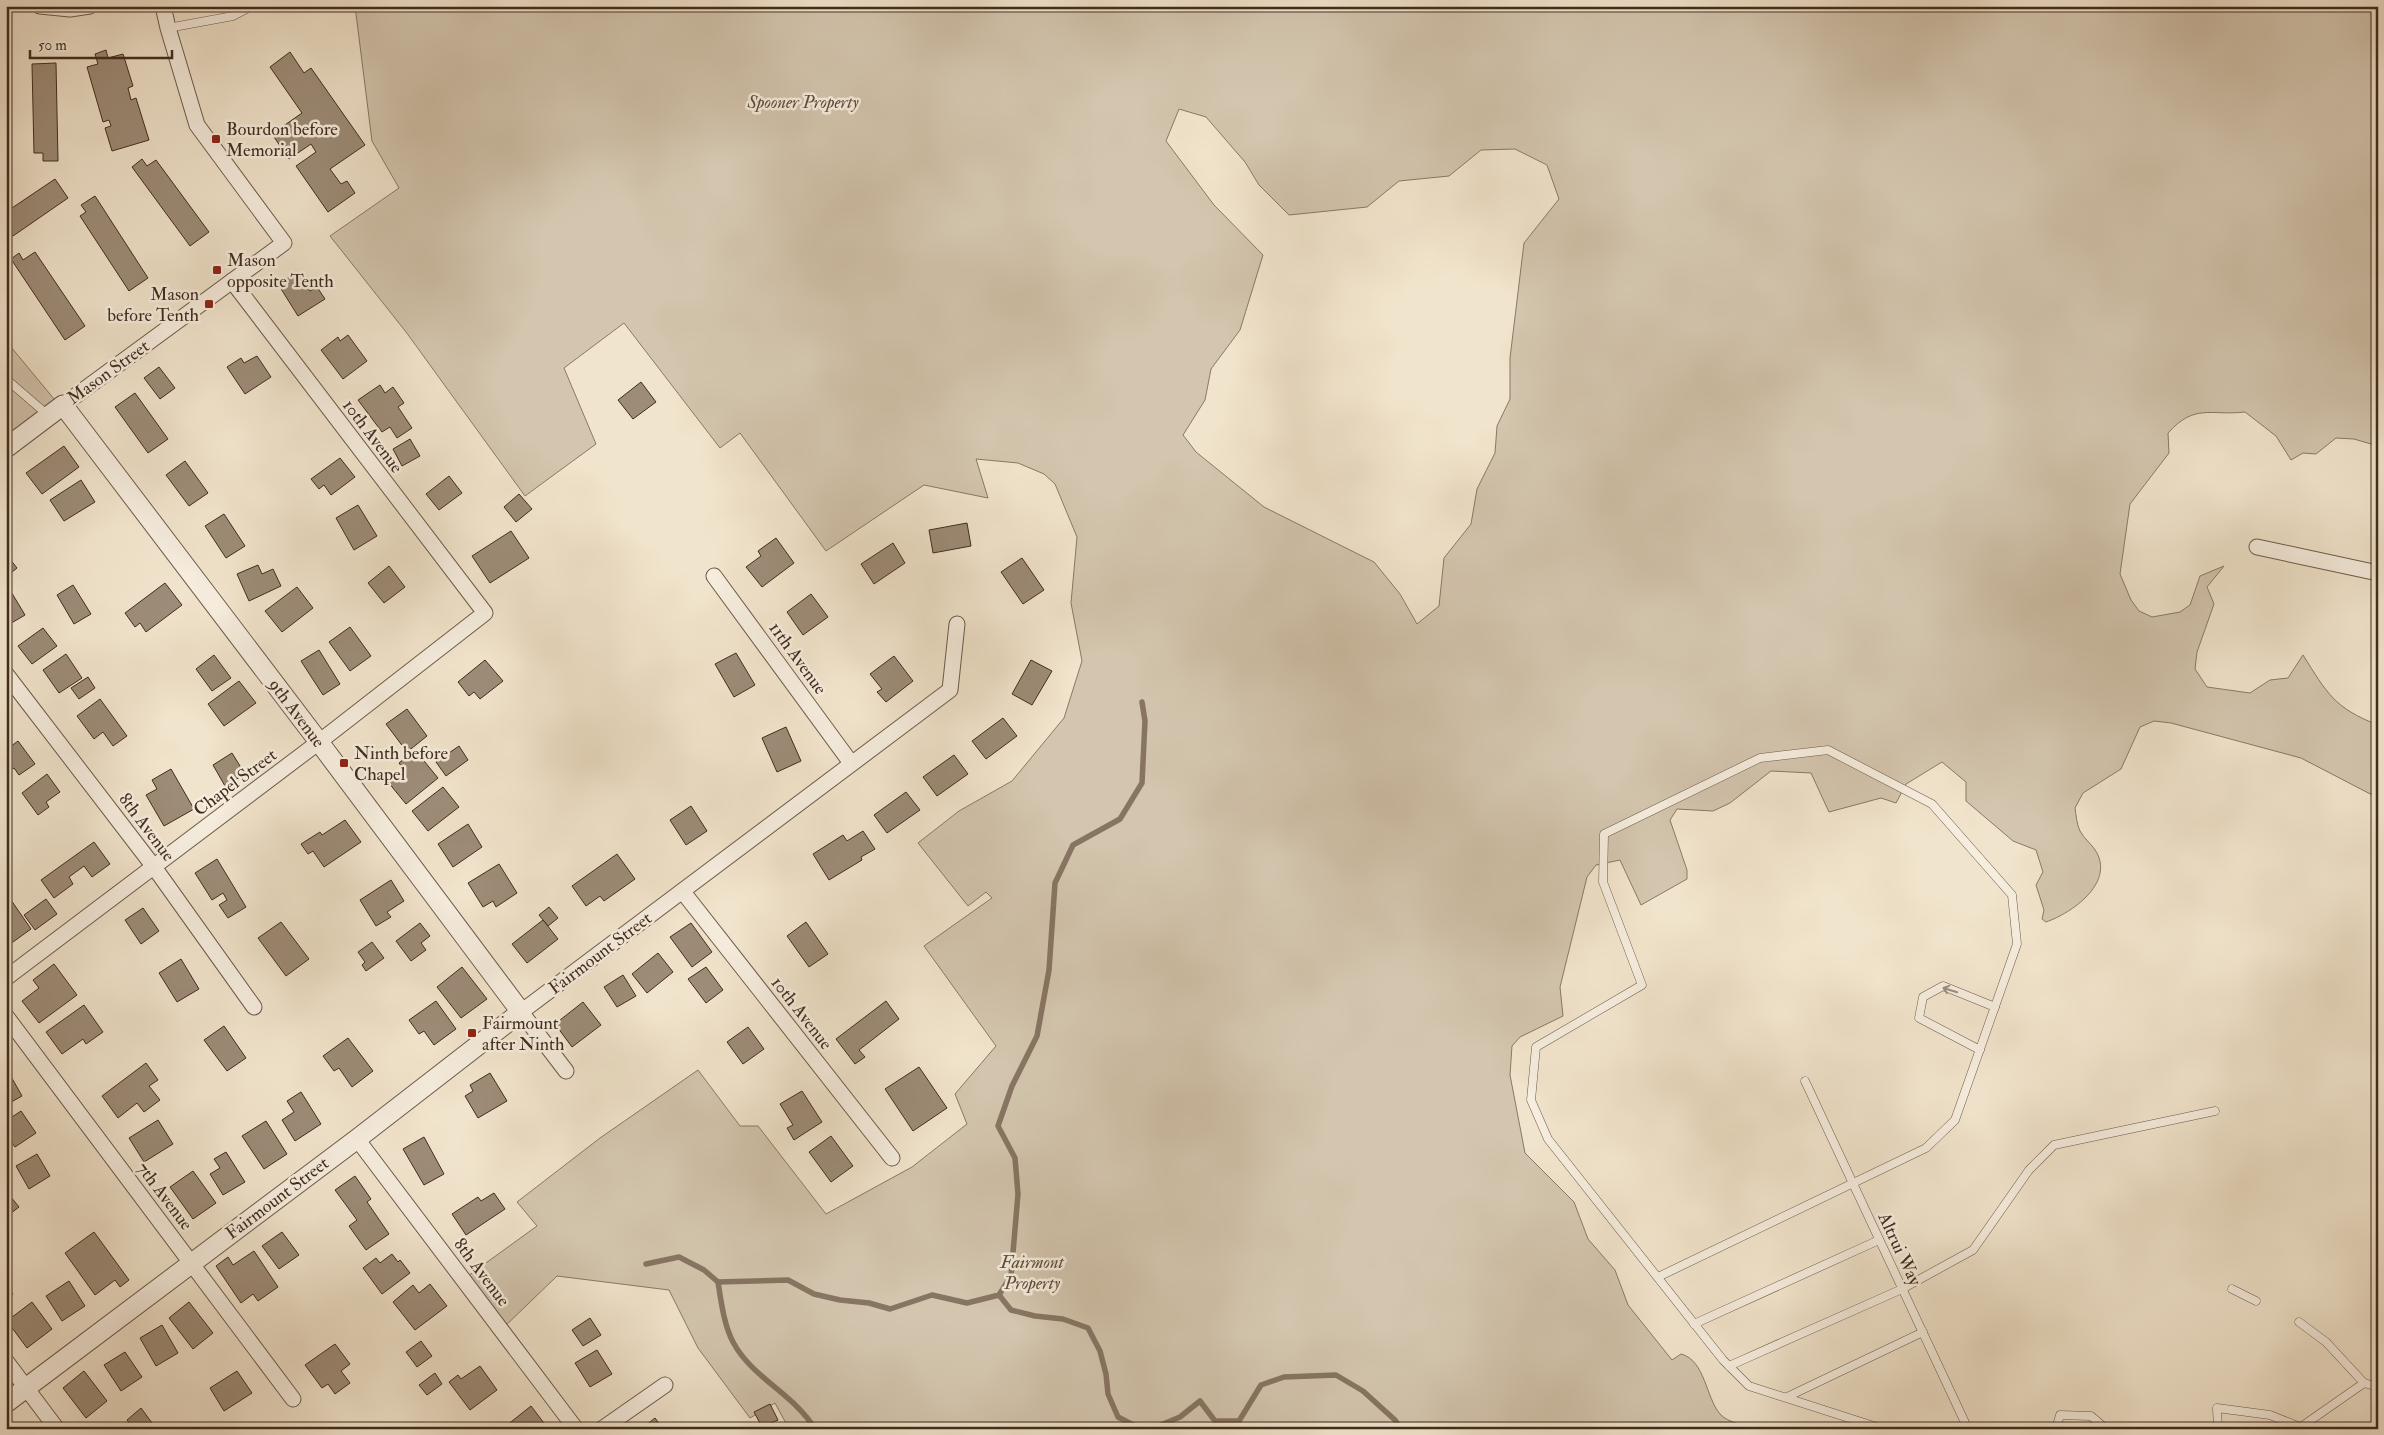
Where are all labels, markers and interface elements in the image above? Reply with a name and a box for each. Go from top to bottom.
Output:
scale bar [30,28,172,60]
text: 50 m [38,36,67,55]
park label: Spooner Property [746,91,859,114]
place label: Bourdon before Memorial [226,118,338,162]
marker: Bourdon before Memorial [210,133,222,145]
place label: Mason opposite Tenth [227,249,334,293]
marker: Mason opposite Tenth [211,264,223,276]
place label: Mason before Tenth [107,283,200,327]
marker: Mason before Tenth [203,298,215,310]
street label: Mason Street [63,335,154,410]
street label: 10th Avenue [337,395,408,478]
street label: 11th Avenue [764,618,832,699]
street label: 9th Avenue [262,673,330,753]
place label: Ninth before Chapel [354,742,448,786]
street label: Chapel Street [189,744,282,821]
marker: Ninth before Chapel [338,757,350,769]
street label: 8th Avenue [113,789,180,866]
street label: Fairmount Street [544,907,657,1000]
street label: 10th Avenue [766,972,838,1055]
one-way arrow [1942,984,1958,994]
place label: Fairmount after Ninth [482,1012,565,1056]
marker: Fairmount after Ninth [466,1027,478,1039]
street label: Fairmount Street [221,1152,334,1245]
street label: 7th Avenue [132,1158,198,1235]
street label: Altrui Way [1872,1208,1927,1291]
street label: 8th Avenue [448,1234,515,1311]
park label: Fairmont Property [999,1251,1064,1295]

